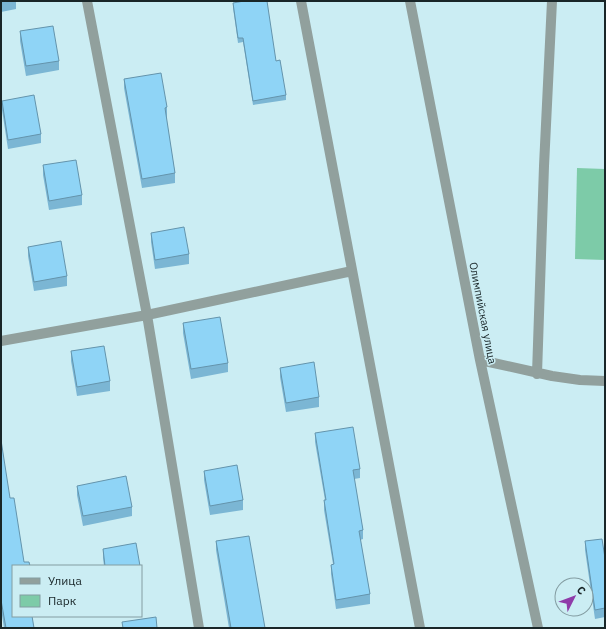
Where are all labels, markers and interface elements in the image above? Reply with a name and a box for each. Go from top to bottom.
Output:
street label: Олимпийская улица [466,261,500,365]
legend [12,565,142,617]
text: Улица [48,573,82,588]
north arrow [554,577,594,617]
text: С [574,583,589,598]
text: Парк [48,593,77,608]

